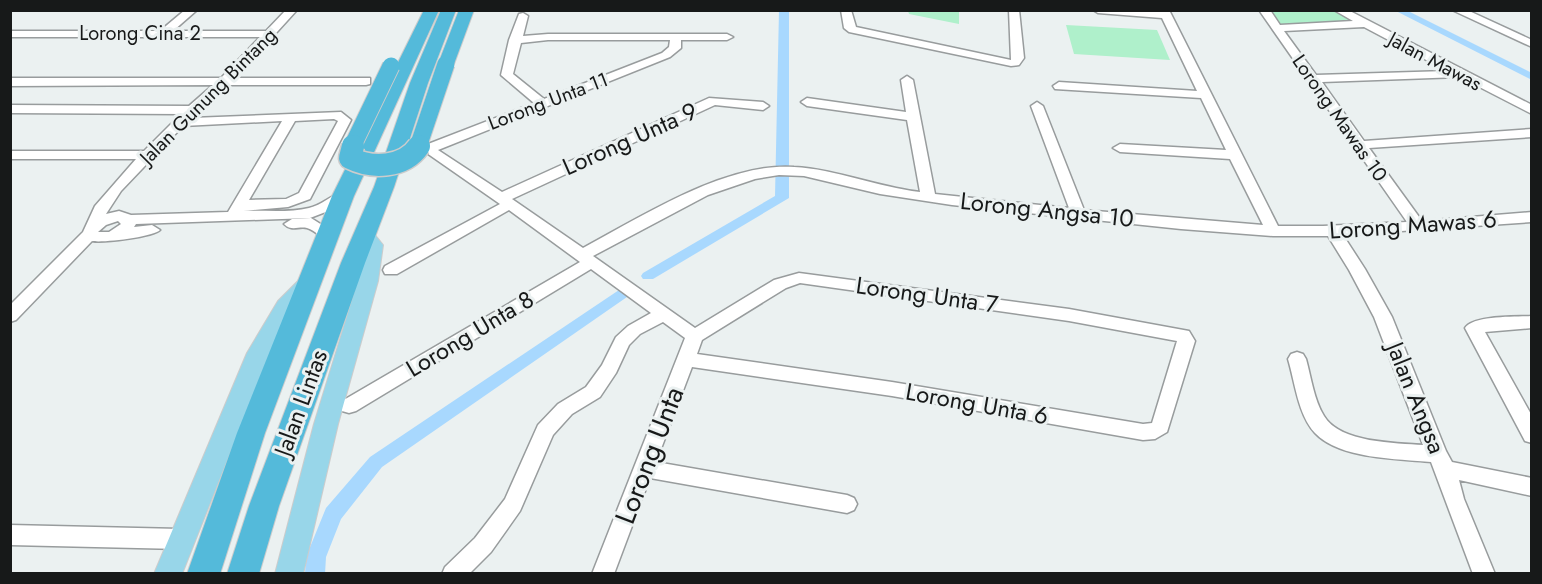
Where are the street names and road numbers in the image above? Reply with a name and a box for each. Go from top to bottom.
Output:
street label: Lorong Cina 2 [79,19,201,48]
street label: Jalan Gunung Bintang [131,21,283,174]
street label: Jalan Mawas [1380,23,1487,98]
street label: Lorong Mawas 10 [1285,49,1394,188]
street label: Lorong Unta 11 [484,65,613,138]
street label: Lorong Unta 9 [557,93,703,184]
street label: Lorong Angsa 10 [959,183,1135,236]
street label: Lorong Mawas 6 [1328,201,1498,248]
street label: Lorong Unta 7 [854,267,1001,322]
street label: Lorong Unta 8 [399,282,540,386]
street label: Jalan Angsa [1377,334,1455,459]
street label: Jalan Lintas [264,345,336,464]
street label: Lorong Unta 6 [903,374,1051,433]
street label: Lorong Unta [605,381,694,530]

